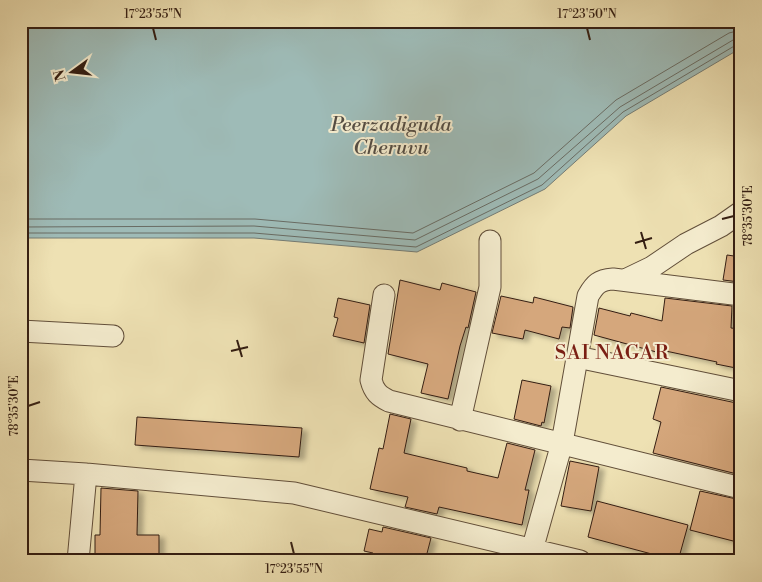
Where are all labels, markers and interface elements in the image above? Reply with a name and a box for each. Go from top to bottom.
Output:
text: 17°23'55"N [124,7,182,22]
text: 17°23'50"N [557,7,617,22]
north arrow [48,48,98,98]
text: N [50,67,71,83]
water label: Peerzadiguda Cheruvu [330,113,452,161]
text: 78°35'30"E [741,185,756,247]
district label: SAI NAGAR [555,341,669,366]
text: 78°35'30"E [7,375,22,437]
text: 17°23'55"N [265,562,323,577]

